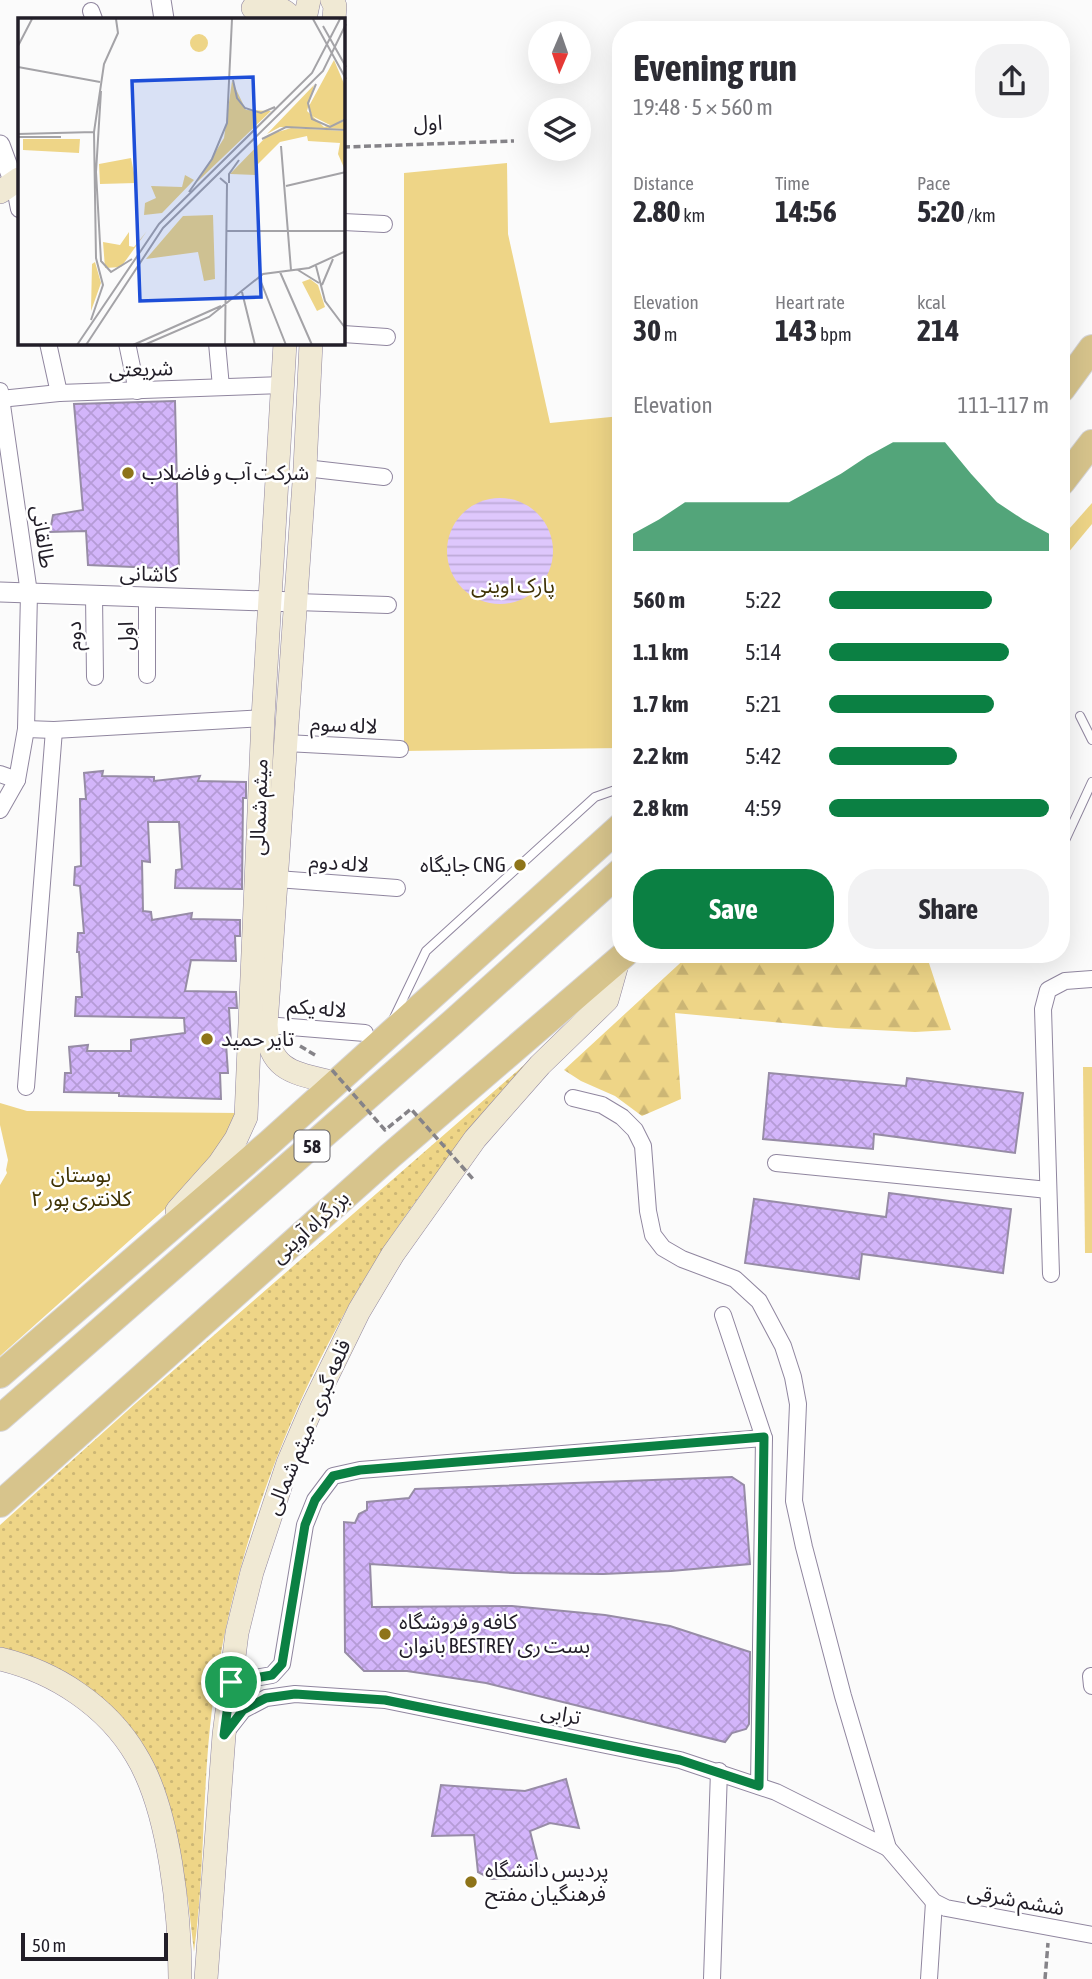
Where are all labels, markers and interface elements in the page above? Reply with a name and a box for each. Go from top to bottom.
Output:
inset map [18,18,345,345]
north arrow [528,21,592,84]
map controls [528,21,591,161]
button: share [975,44,1049,118]
text: Evening run [633,46,797,89]
text: 19:48 · 5 × 560 m [633,94,773,120]
button: layers [528,98,591,161]
street label: اول [413,110,443,135]
text: Distance [633,172,694,194]
text: Time [775,172,810,194]
text: Pace [917,172,950,194]
text: 2.80 [633,194,681,228]
text: 14:56 [775,194,837,228]
text: 5:20 [917,194,965,228]
text: km [681,204,705,226]
text: /km [965,204,996,226]
text: Elevation [633,291,699,313]
text: Heart rate [775,291,845,313]
text: kcal [917,291,946,313]
text: 30 [633,313,661,347]
text: 143 [775,313,817,347]
text: 214 [917,313,959,347]
text: m [661,323,678,345]
text: bpm [817,323,852,345]
street label: شریعتی [108,355,174,382]
text: Elevation [633,392,713,418]
text: 111–117 m [958,392,1049,418]
place label: شرکت آب و فاضلاب [142,460,309,485]
marker: شرکت آب و فاضلاب [120,465,136,481]
street label: طالقانی [27,504,60,570]
street label: کاشانی [119,560,179,587]
park label: پارک اوینی [471,573,555,599]
text: 560 m [633,587,685,613]
text: 5:22 [745,587,782,613]
street label: دوم [61,621,90,651]
street label: اول [113,622,138,650]
text: 1.1 km [633,639,689,665]
text: 5:14 [745,639,782,665]
text: 1.7 km [633,691,689,717]
text: 5:21 [745,691,782,717]
street label: لاله سوم [310,710,378,743]
text: 2.2 km [633,743,689,769]
text: 5:42 [745,743,782,769]
street label: میثم شمالی [244,758,276,856]
text: 2.8 km [633,795,689,821]
text: 4:59 [745,795,782,821]
street label: لاله دوم [308,848,370,881]
place label: جایگاه CNG [420,852,506,876]
marker: جایگاه CNG [512,857,528,873]
button: Save [633,869,834,949]
button: Share [848,869,1049,949]
street label: لاله یکم [286,992,348,1026]
place label: تایر حمید [221,1026,294,1051]
marker: تایر حمید [199,1031,215,1047]
road number: 58 [294,1130,330,1162]
park label: بوستان کلانتری پور ۲ [31,1162,132,1212]
street label: بزرگراه آوینی [265,1185,354,1268]
street label: قلعه گبری - میثم شمالی [259,1335,359,1519]
place label: کافه و فروشگاه بانوان BESTREY بست ری [399,1609,590,1658]
marker: کافه و فروشگاه بانوان BESTREY بست ری [377,1626,393,1642]
pin [201,1652,261,1712]
icon: arrive [212,1663,250,1701]
street label: ترابی [539,1697,583,1730]
place label: پردیس دانشگاه فرهنگیان مفتح [485,1857,609,1909]
marker: پردیس دانشگاه فرهنگیان مفتح [463,1874,479,1890]
street label: ششم شرقی [965,1879,1067,1923]
scale bar [21,1930,168,1962]
text: 50 m [32,1934,66,1956]

